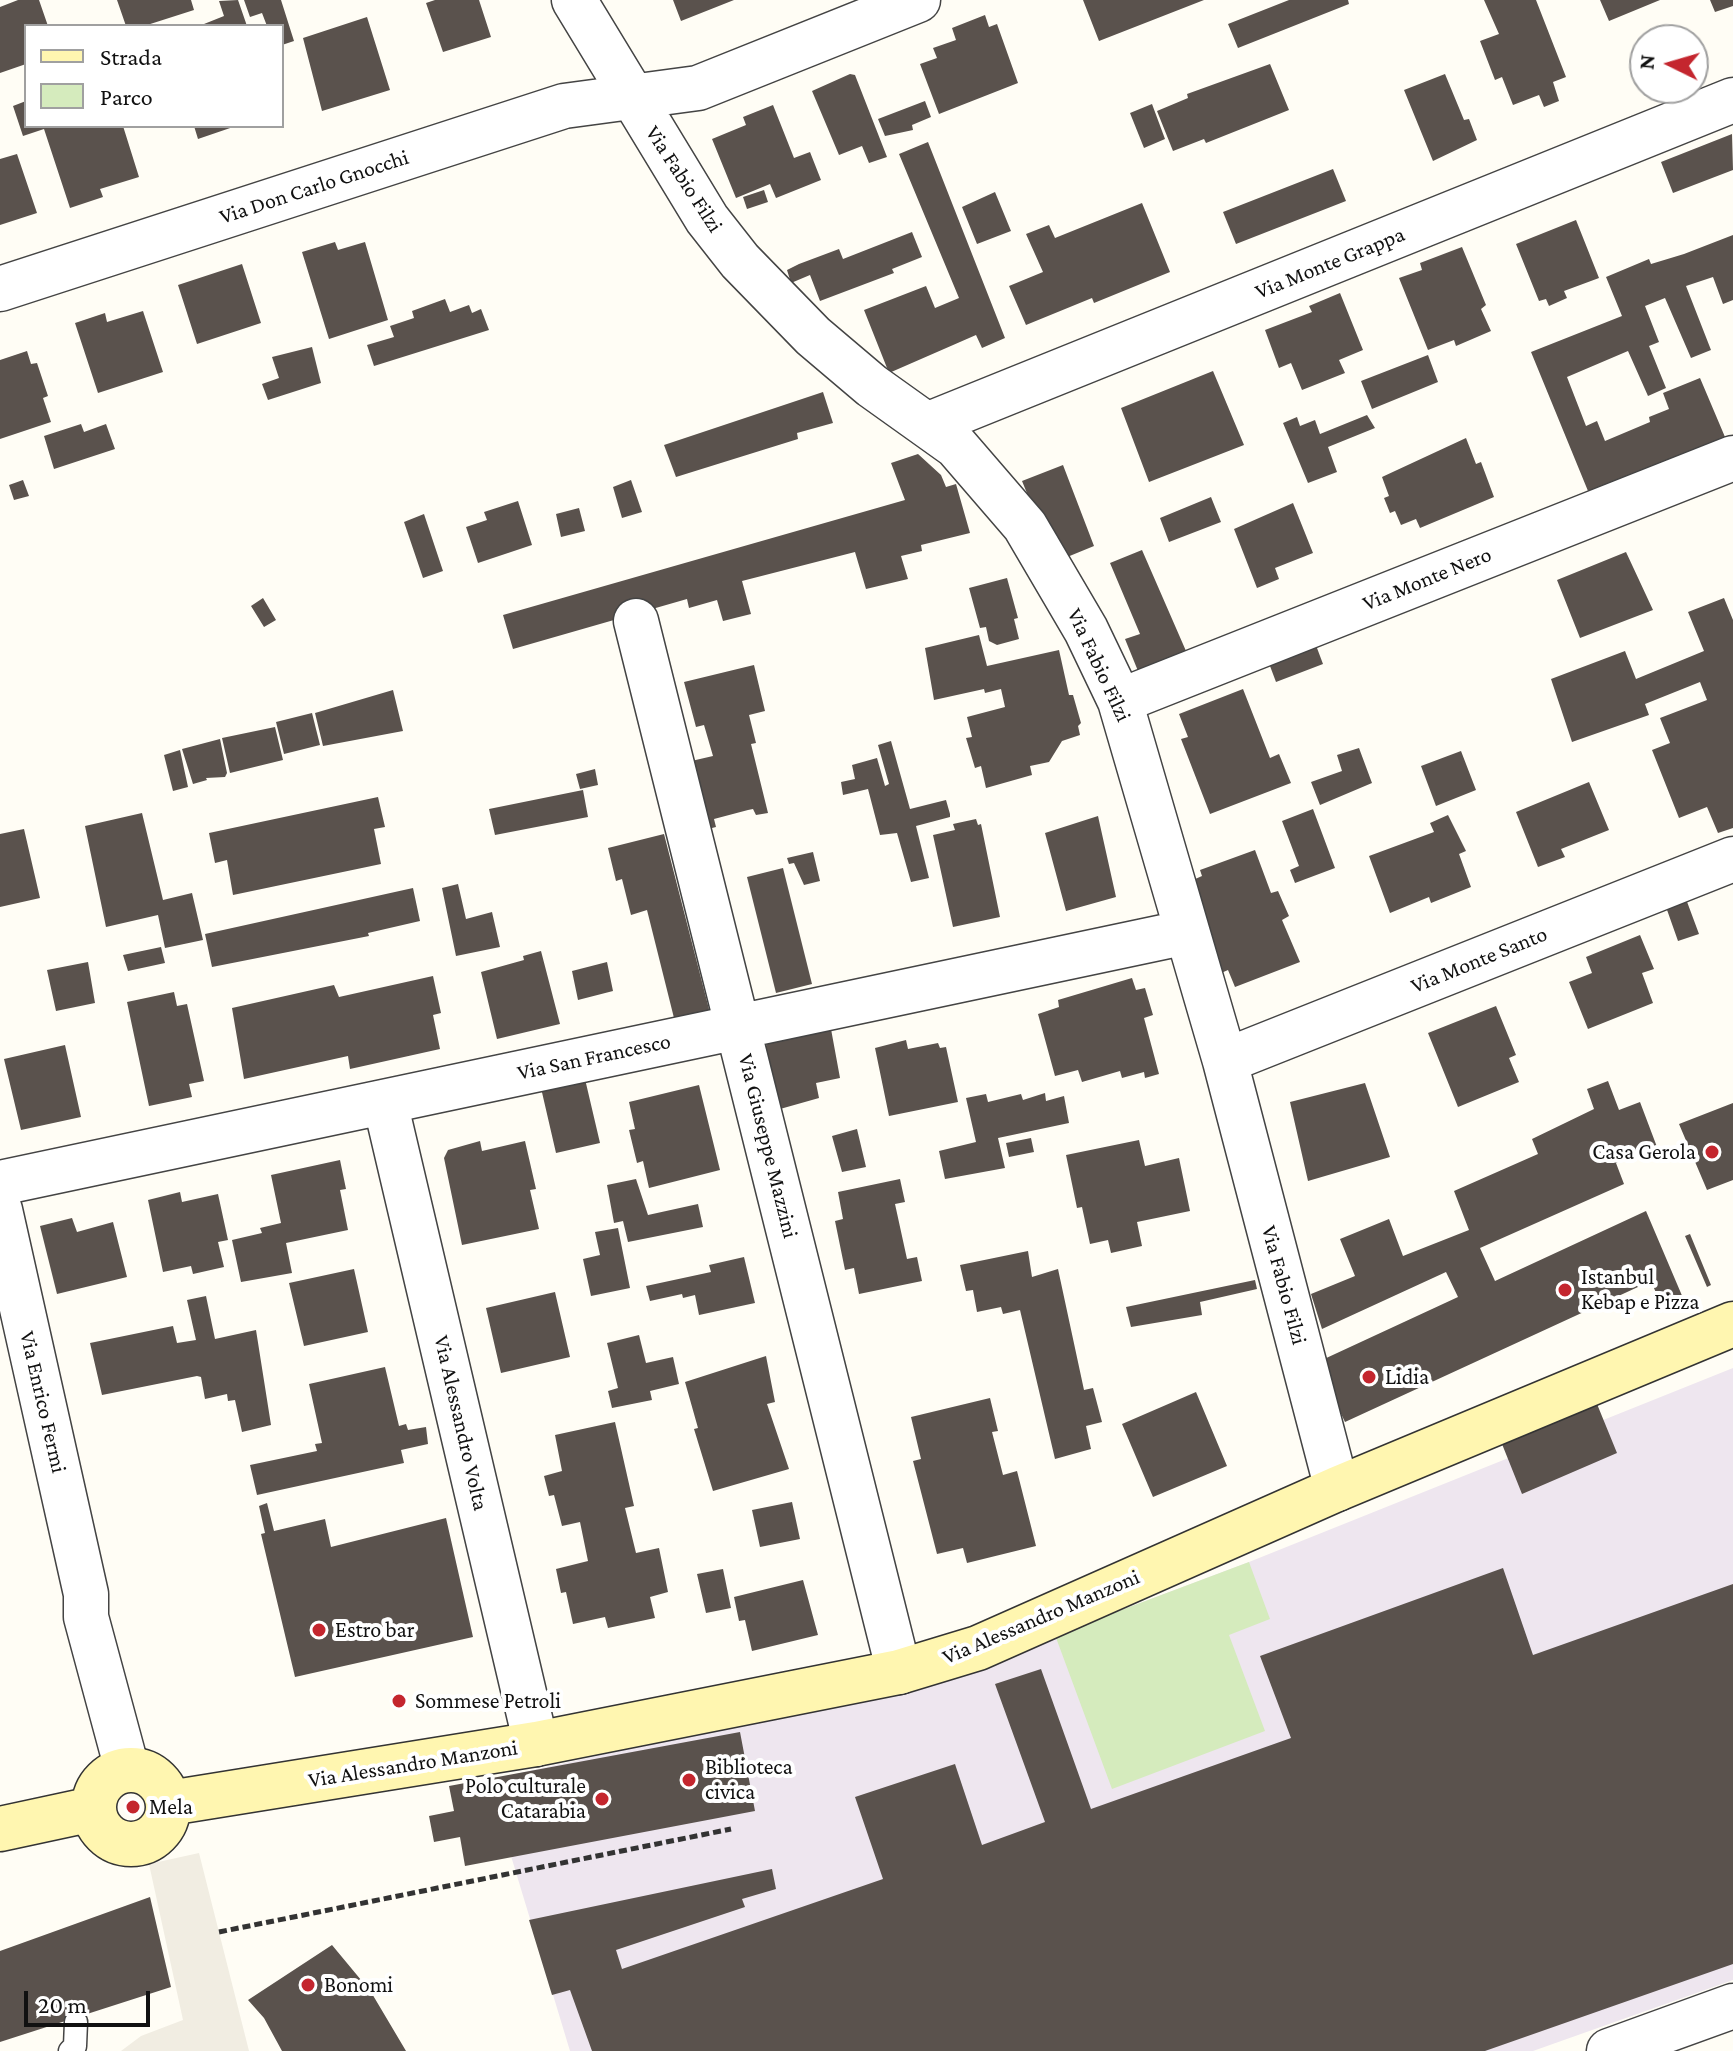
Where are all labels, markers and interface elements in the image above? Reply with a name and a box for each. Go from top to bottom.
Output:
legend [24,24,284,128]
north arrow [1629,24,1709,104]
text: Strada [100,43,162,70]
text: N [1633,53,1660,71]
text: Parco [100,83,153,110]
street label: Via Fabio Filzi [640,121,728,237]
street label: Via Don Carlo Gnocchi [216,144,412,230]
street label: Via Monte Grappa [1251,221,1409,305]
street label: Via Monte Nero [1359,541,1495,617]
street label: Via Fabio Filzi [1061,604,1137,726]
street label: Via Monte Santo [1407,921,1551,999]
street label: Via San Francesco [515,1028,673,1086]
street label: Via Giuseppe Mazzini [732,1051,804,1241]
place label: Casa Gerola [1592,1139,1696,1165]
marker: Casa Gerola [1703,1143,1721,1161]
street label: Via Fabio Filzi [1255,1223,1313,1347]
place label: Istanbul Kebap e Pizza [1581,1264,1700,1316]
marker: Istanbul Kebap e Pizza [1556,1281,1574,1299]
street label: Via Enrico Fermi [14,1328,72,1476]
street label: Via Alessandro Volta [428,1333,494,1513]
place label: Lidia [1385,1364,1429,1390]
marker: Lidia [1360,1368,1378,1386]
street label: Via Alessandro Manzoni [938,1564,1144,1670]
place label: Estro bar [335,1617,415,1643]
marker: Estro bar [310,1621,328,1639]
place label: Sommese Petroli [415,1688,561,1714]
marker: Sommese Petroli [390,1692,408,1710]
street label: Via Alessandro Manzoni [306,1734,520,1794]
place label: Biblioteca civica [705,1754,793,1806]
marker: Biblioteca civica [680,1771,698,1789]
place label: Polo culturale Catarabia [465,1773,586,1824]
marker: Polo culturale Catarabia [593,1790,611,1808]
place label: Mela [149,1794,193,1820]
marker: Mela [124,1798,142,1816]
place label: Bonomi [324,1972,393,1998]
scale bar [28,1975,154,2025]
marker: Bonomi [299,1976,317,1994]
text: 20 m [38,1991,87,2018]

